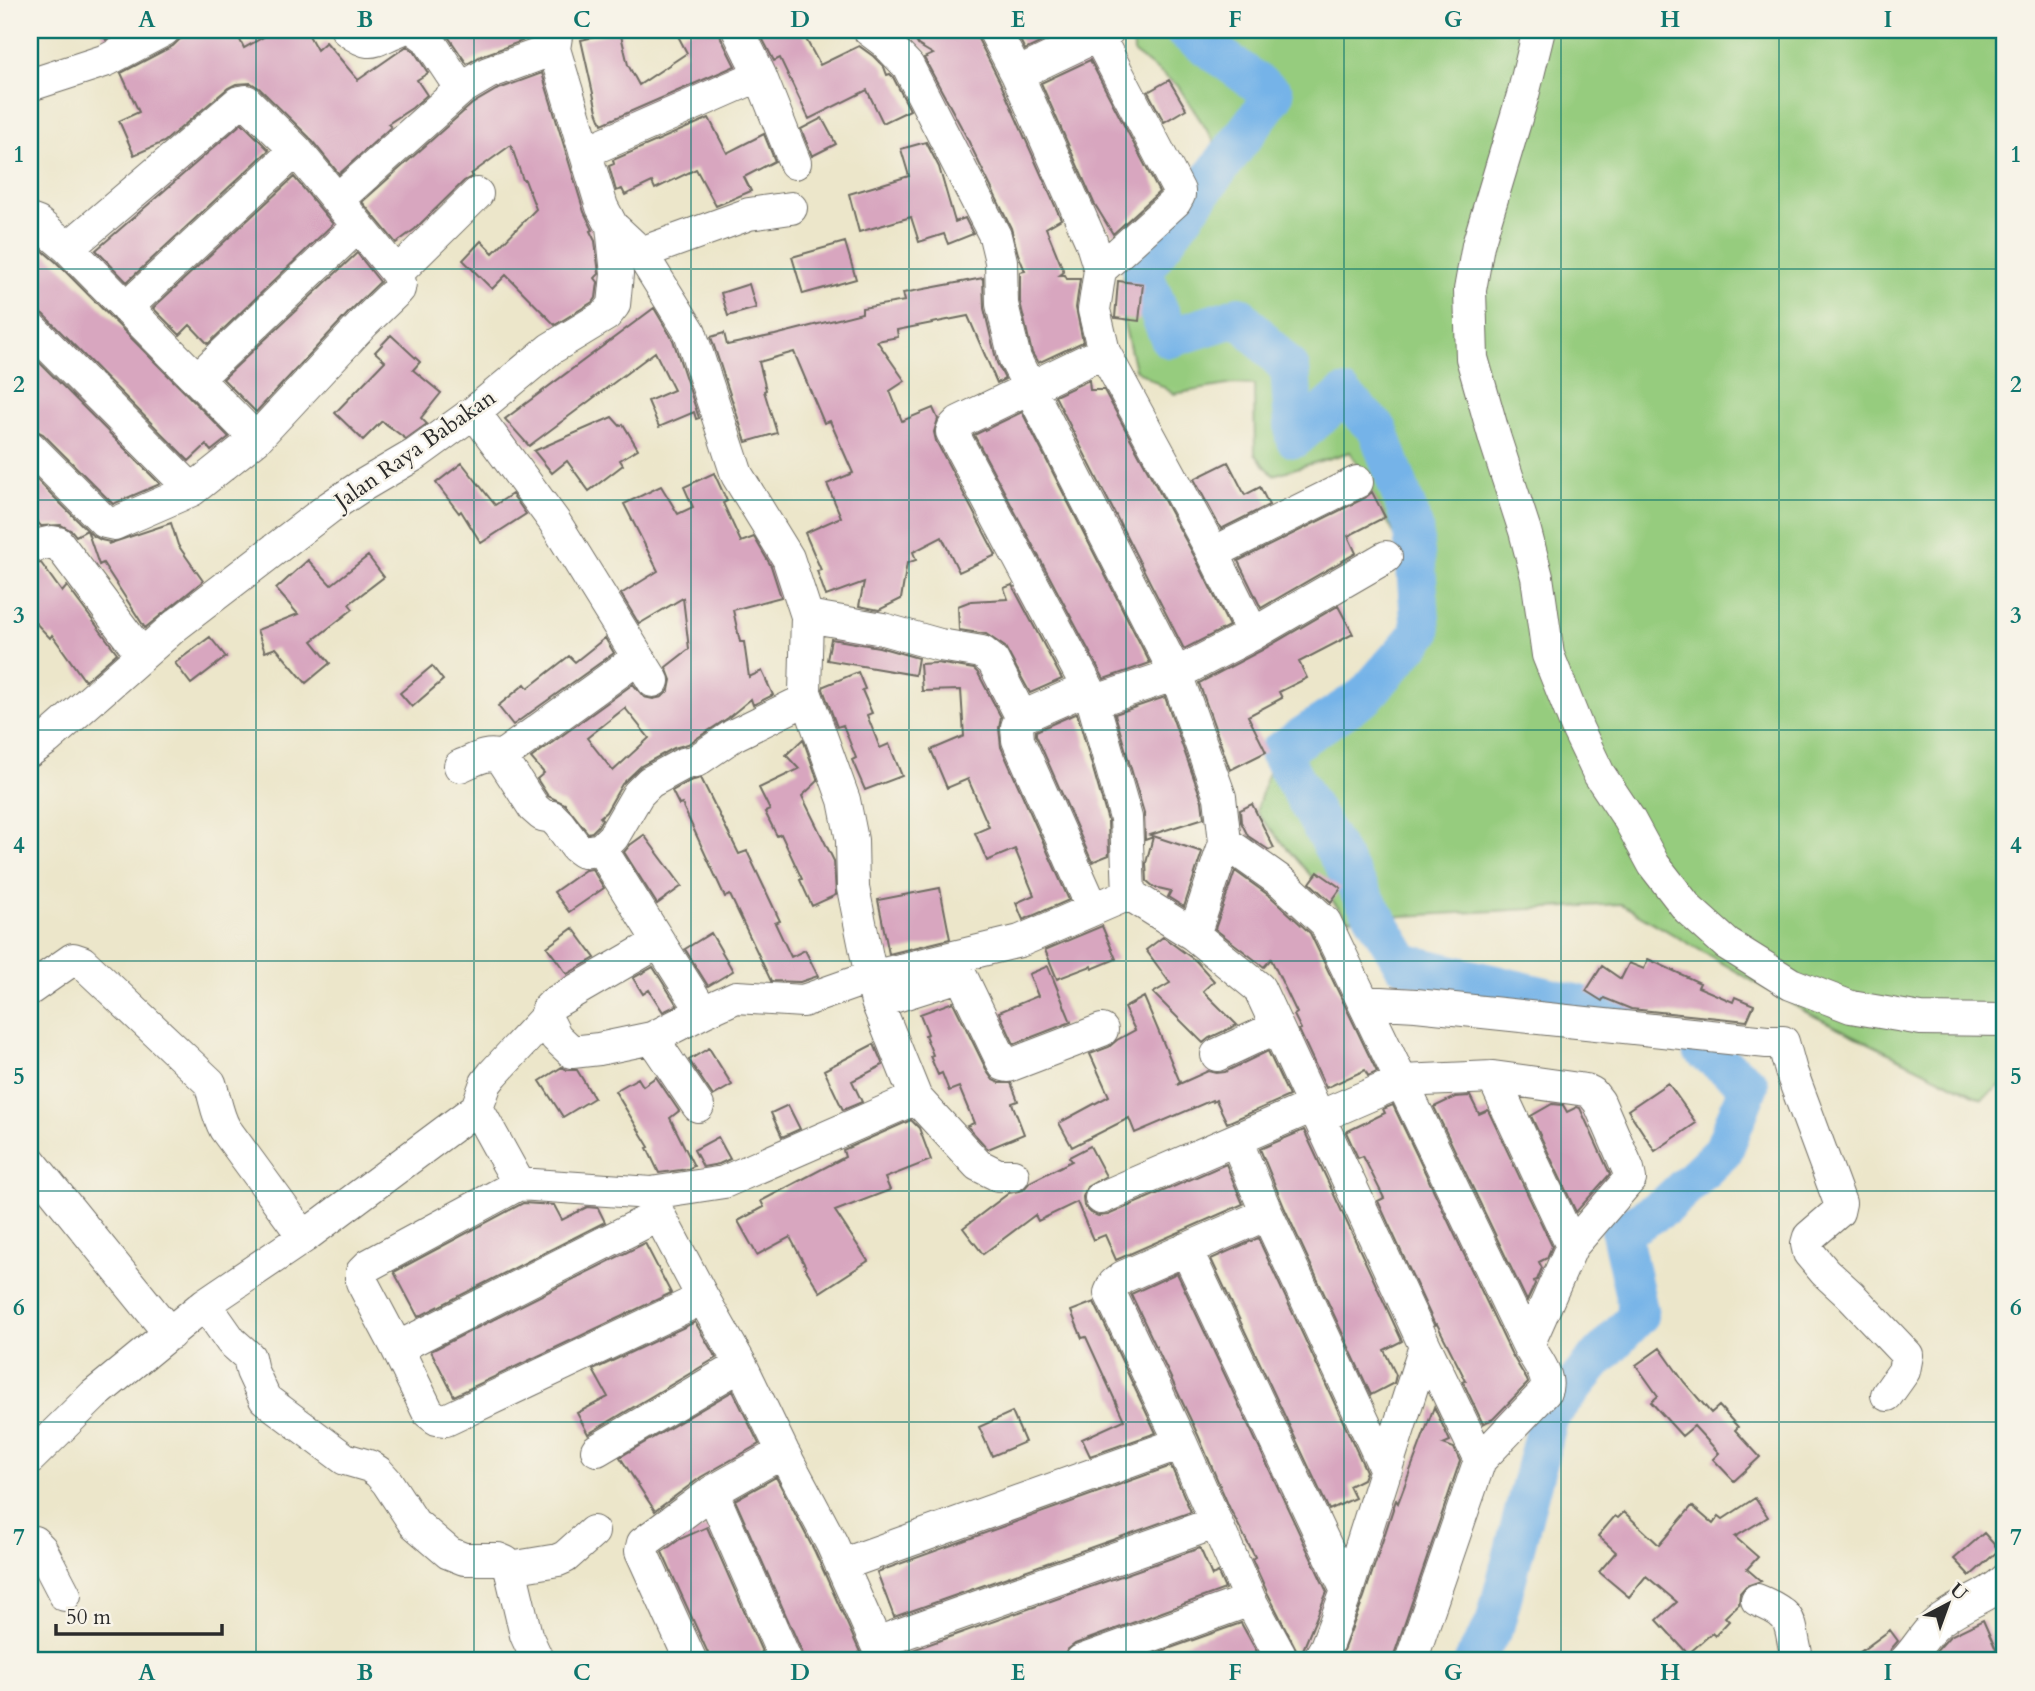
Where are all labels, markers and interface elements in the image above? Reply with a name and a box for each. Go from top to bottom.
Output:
text: A [138,4,156,35]
text: B [357,4,373,35]
text: C [573,4,591,35]
text: D [790,4,810,35]
text: E [1011,4,1025,35]
text: F [1228,4,1242,35]
text: G [1444,4,1463,35]
text: H [1660,4,1680,35]
text: I [1884,4,1892,35]
text: 1 [13,139,25,170]
text: 1 [2010,139,2022,170]
text: 2 [13,369,25,400]
text: 2 [2010,369,2022,400]
street label: Jalan Raya Babakan [326,382,502,518]
text: 3 [13,600,25,631]
text: 3 [2010,600,2022,631]
text: 4 [13,830,25,861]
text: 4 [2010,830,2022,861]
text: 5 [13,1061,25,1092]
text: 5 [2010,1061,2022,1092]
text: 6 [13,1292,25,1323]
text: 6 [2010,1292,2022,1323]
text: 7 [13,1522,25,1553]
text: 7 [2010,1522,2022,1553]
north arrow [1912,1568,1982,1638]
text: U [1944,1577,1973,1607]
scale bar [56,1593,222,1637]
text: 50 m [66,1603,111,1632]
text: A [138,1657,156,1688]
text: B [357,1657,373,1688]
text: C [573,1657,591,1688]
text: D [790,1657,810,1688]
text: E [1011,1657,1025,1688]
text: F [1228,1657,1242,1688]
text: G [1444,1657,1463,1688]
text: H [1660,1657,1680,1688]
text: I [1884,1657,1892,1688]

